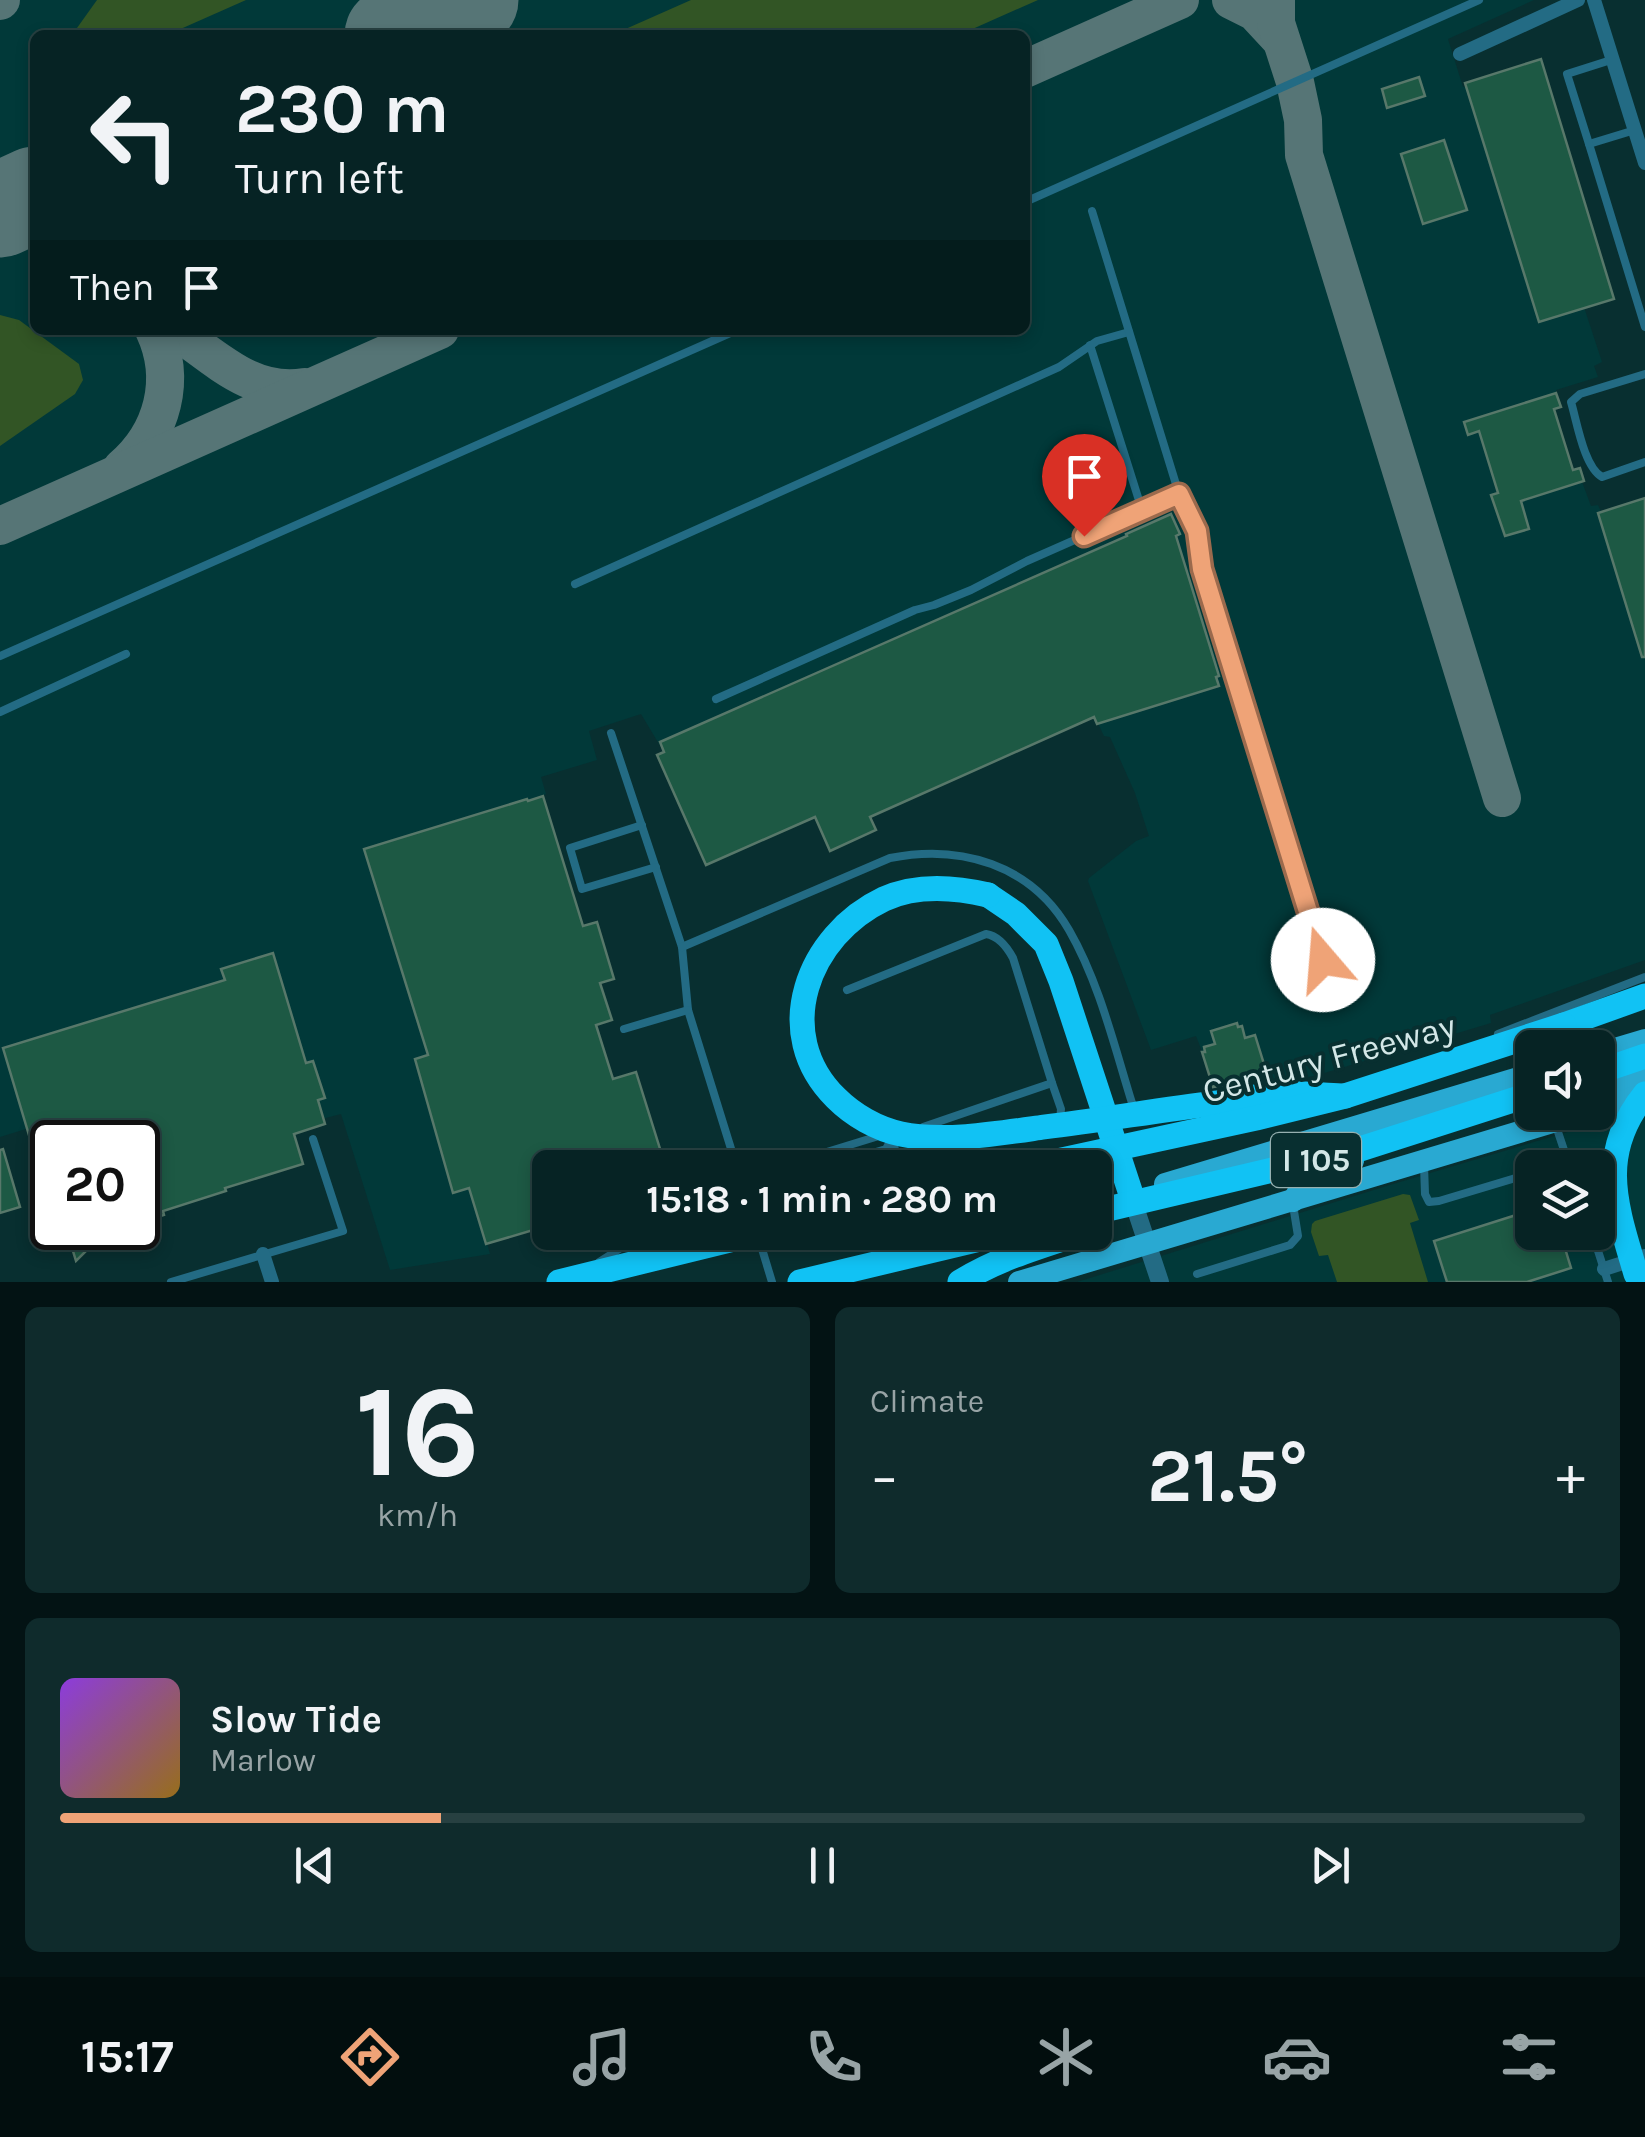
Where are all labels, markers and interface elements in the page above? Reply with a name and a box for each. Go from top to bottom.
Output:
text: 230 m [235,68,449,150]
icon: left [70,70,200,200]
text: Turn left [235,152,404,204]
icon: arrive [174,260,229,315]
text: Then [70,265,154,310]
pin [1042,434,1127,537]
icon: arrive [1057,449,1112,504]
position arrow [1271,908,1375,1012]
street label: Century Freeway [1198,1005,1460,1112]
map controls [1515,1030,1615,1250]
button: sound [1515,1030,1615,1130]
speed limit sign: 20 [30,1120,160,1250]
road number: I 105 [1271,1133,1361,1187]
button: layers [1515,1150,1615,1250]
text: 15:18 · 1 min · 280 m [646,1177,998,1222]
text: 16 [355,1356,480,1508]
text: Climate [870,1383,984,1420]
text: 21.5° [1147,1432,1308,1520]
text: − [870,1444,899,1508]
text: + [1556,1444,1585,1508]
text: km/h [377,1497,458,1534]
text: Slow Tide [210,1697,382,1742]
text: Marlow [210,1742,316,1779]
icon: previous [287,1838,342,1893]
icon: pause [795,1838,850,1893]
icon: next [1303,1838,1358,1893]
icon: directions [335,2022,405,2092]
icon: music [567,2022,637,2092]
icon: phone [799,2022,869,2092]
icon: climate [1031,2022,1101,2092]
icon: car [1262,2022,1332,2092]
icon: filters [1494,2022,1564,2092]
text: 15:17 [81,2031,174,2083]

